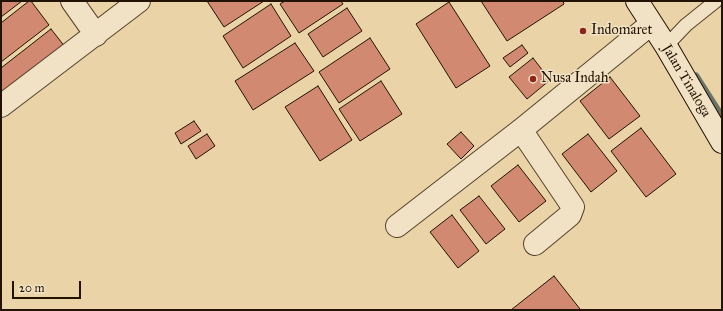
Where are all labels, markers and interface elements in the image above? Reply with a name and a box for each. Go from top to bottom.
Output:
place label: Indomaret [591,23,652,39]
marker: Indomaret [578,26,588,36]
street label: Jalan Tinaloga [658,42,714,120]
place label: Nusa Indah [541,71,608,87]
marker: Nusa Indah [528,74,538,84]
scale bar [14,273,83,299]
text: 20 m [19,281,45,295]

